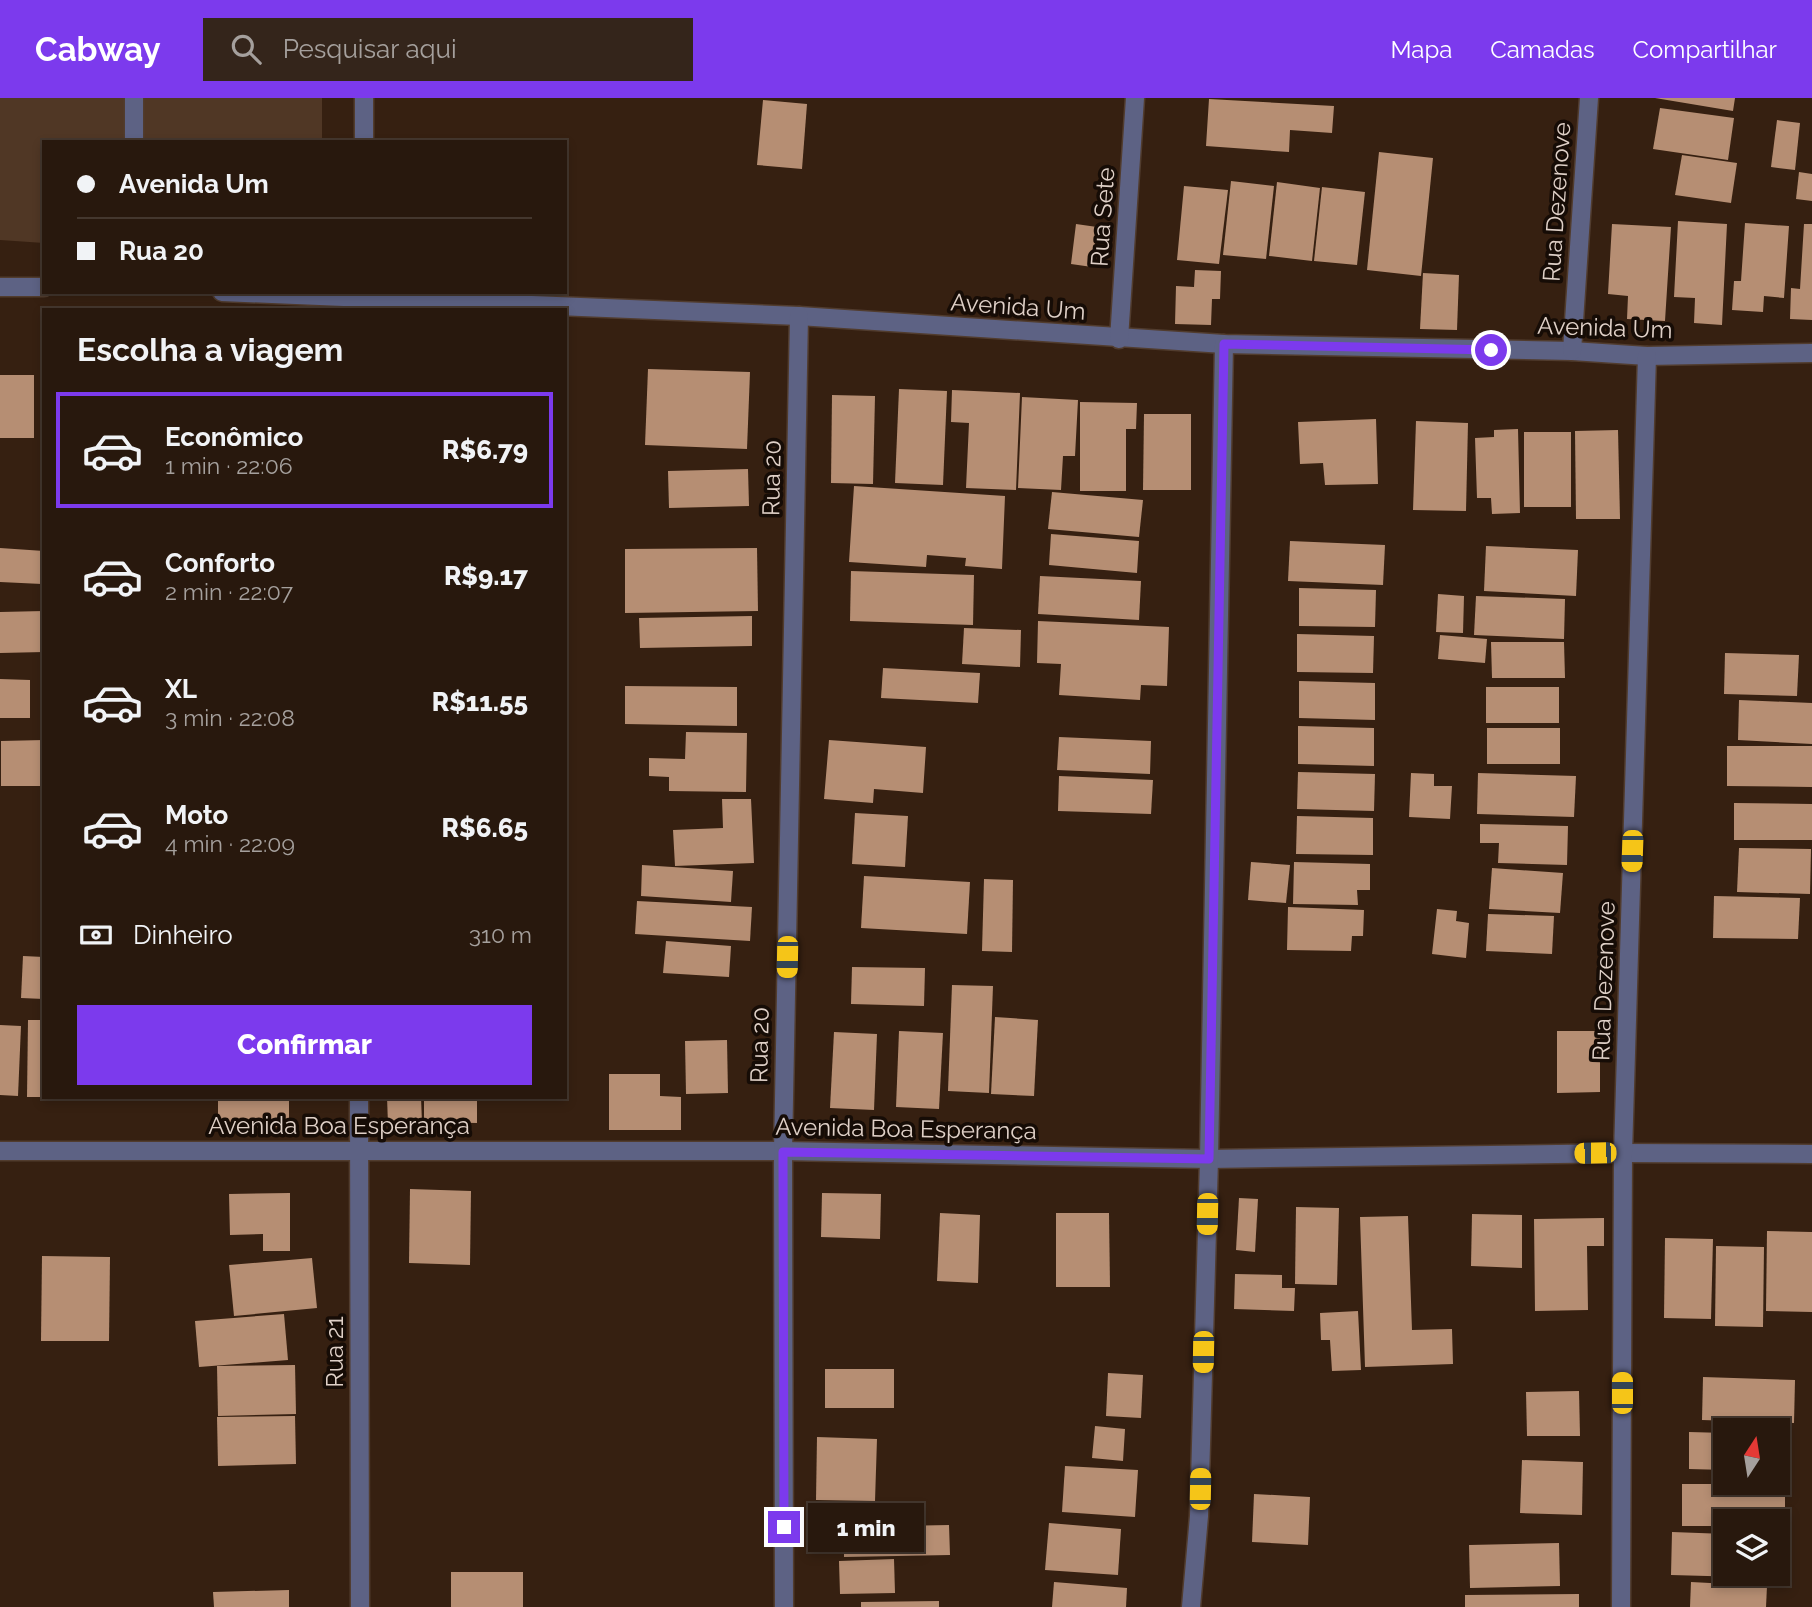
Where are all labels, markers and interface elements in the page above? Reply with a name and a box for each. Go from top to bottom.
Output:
search box [203,18,693,81]
text: Cabway [35,30,161,69]
icon: search [227,30,265,68]
text: Pesquisar aqui [283,34,457,64]
text: Mapa [1390,35,1452,64]
text: Camadas [1490,35,1595,64]
text: Compartilhar [1633,35,1777,64]
street label: Rua Dezenove [1536,121,1577,283]
street label: Rua Sete [1085,166,1120,268]
text: Avenida Um [119,169,269,199]
text: Rua 20 [119,236,204,266]
street label: Avenida Um [950,287,1087,326]
street label: Avenida Um [1537,311,1673,344]
text: Escolha a viagem [77,331,343,368]
route start [1475,334,1507,366]
icon: car [81,419,144,482]
text: Econômico [165,422,303,452]
text: R$6.79 [442,435,528,465]
street label: Rua 20 [756,440,787,516]
text: 1 min · 22:06 [165,452,293,479]
icon: car [81,545,144,608]
text: Conforto [165,548,275,578]
text: R$9.17 [444,561,528,591]
text: 2 min · 22:07 [165,578,293,605]
icon: car [81,671,144,734]
text: XL [165,674,197,704]
text: R$11.55 [432,687,528,717]
text: 3 min · 22:08 [165,704,295,731]
icon: car [81,797,144,860]
text: Moto [165,800,228,830]
text: R$6.65 [442,813,528,843]
text: 4 min · 22:09 [165,830,295,857]
car [1621,830,1644,872]
street label: Rua Dezenove [1586,901,1621,1061]
icon: cash [77,916,115,954]
text: Dinheiro [133,920,233,950]
text: 310 m [469,921,532,948]
car [777,936,798,978]
button: Confirmar [77,1005,532,1085]
street label: Rua 20 [744,1007,775,1083]
street label: Avenida Boa Esperança [208,1111,470,1140]
street label: Avenida Boa Esperança [775,1112,1037,1145]
car [1574,1142,1617,1164]
car [1197,1193,1218,1235]
street label: Rua 21 [320,1316,349,1388]
car [1193,1331,1214,1373]
car [1612,1372,1633,1414]
north arrow [1713,1418,1790,1494]
map controls [1713,1418,1790,1586]
car [1190,1468,1211,1510]
callout: 1 min [808,1502,924,1552]
button: layers [1713,1509,1790,1586]
route end [768,1511,800,1543]
text: 1 min [836,1514,896,1541]

